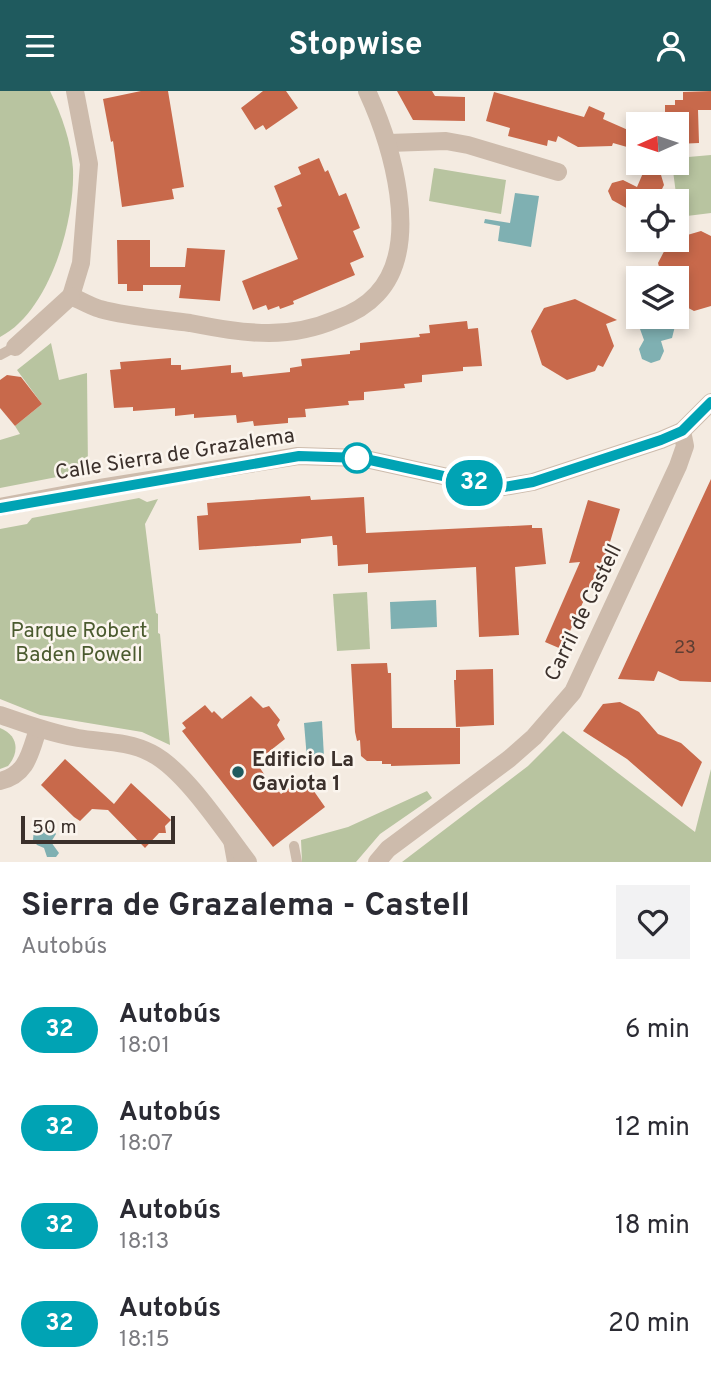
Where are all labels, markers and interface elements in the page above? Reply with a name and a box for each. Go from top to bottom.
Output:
text: Stopwise [288,26,423,66]
icon: menu [21,27,59,65]
icon: person [652,27,690,65]
north arrow [626,112,690,175]
map controls [626,112,689,329]
button: locate [626,189,689,252]
button: layers [626,266,689,329]
street label: Calle Sierra de Grazalema [53,423,297,487]
unlabelled marker [342,443,372,473]
line badge: 32 [442,460,505,506]
text: 32 [460,468,488,498]
street label: Carril de Castell [539,540,629,686]
park label: Parque Robert Baden Powell [11,618,147,669]
house number: 23 [674,637,696,660]
place label: Edificio La Gaviota 1 [252,747,354,798]
marker: Edificio La Gaviota 1 [230,764,246,780]
scale bar [21,813,175,845]
text: 50 m [32,816,77,840]
button: heart [616,885,690,959]
text: Sierra de Grazalema - Castell [21,886,470,928]
text: Autobús [21,933,107,962]
text: Autobús [119,999,221,1032]
text: 6 min [625,1014,690,1047]
text: 32 [45,1015,74,1045]
text: 18:01 [119,1032,170,1061]
text: Autobús [119,1097,221,1130]
text: 12 min [615,1112,690,1145]
text: 32 [45,1113,74,1143]
text: 18:07 [119,1130,173,1159]
text: Autobús [119,1195,221,1228]
text: 18 min [615,1210,690,1243]
text: 32 [45,1211,74,1241]
text: 18:13 [119,1228,169,1257]
text: Autobús [119,1293,221,1326]
text: 20 min [608,1308,690,1341]
text: 32 [45,1309,74,1339]
text: 18:15 [119,1326,170,1355]

